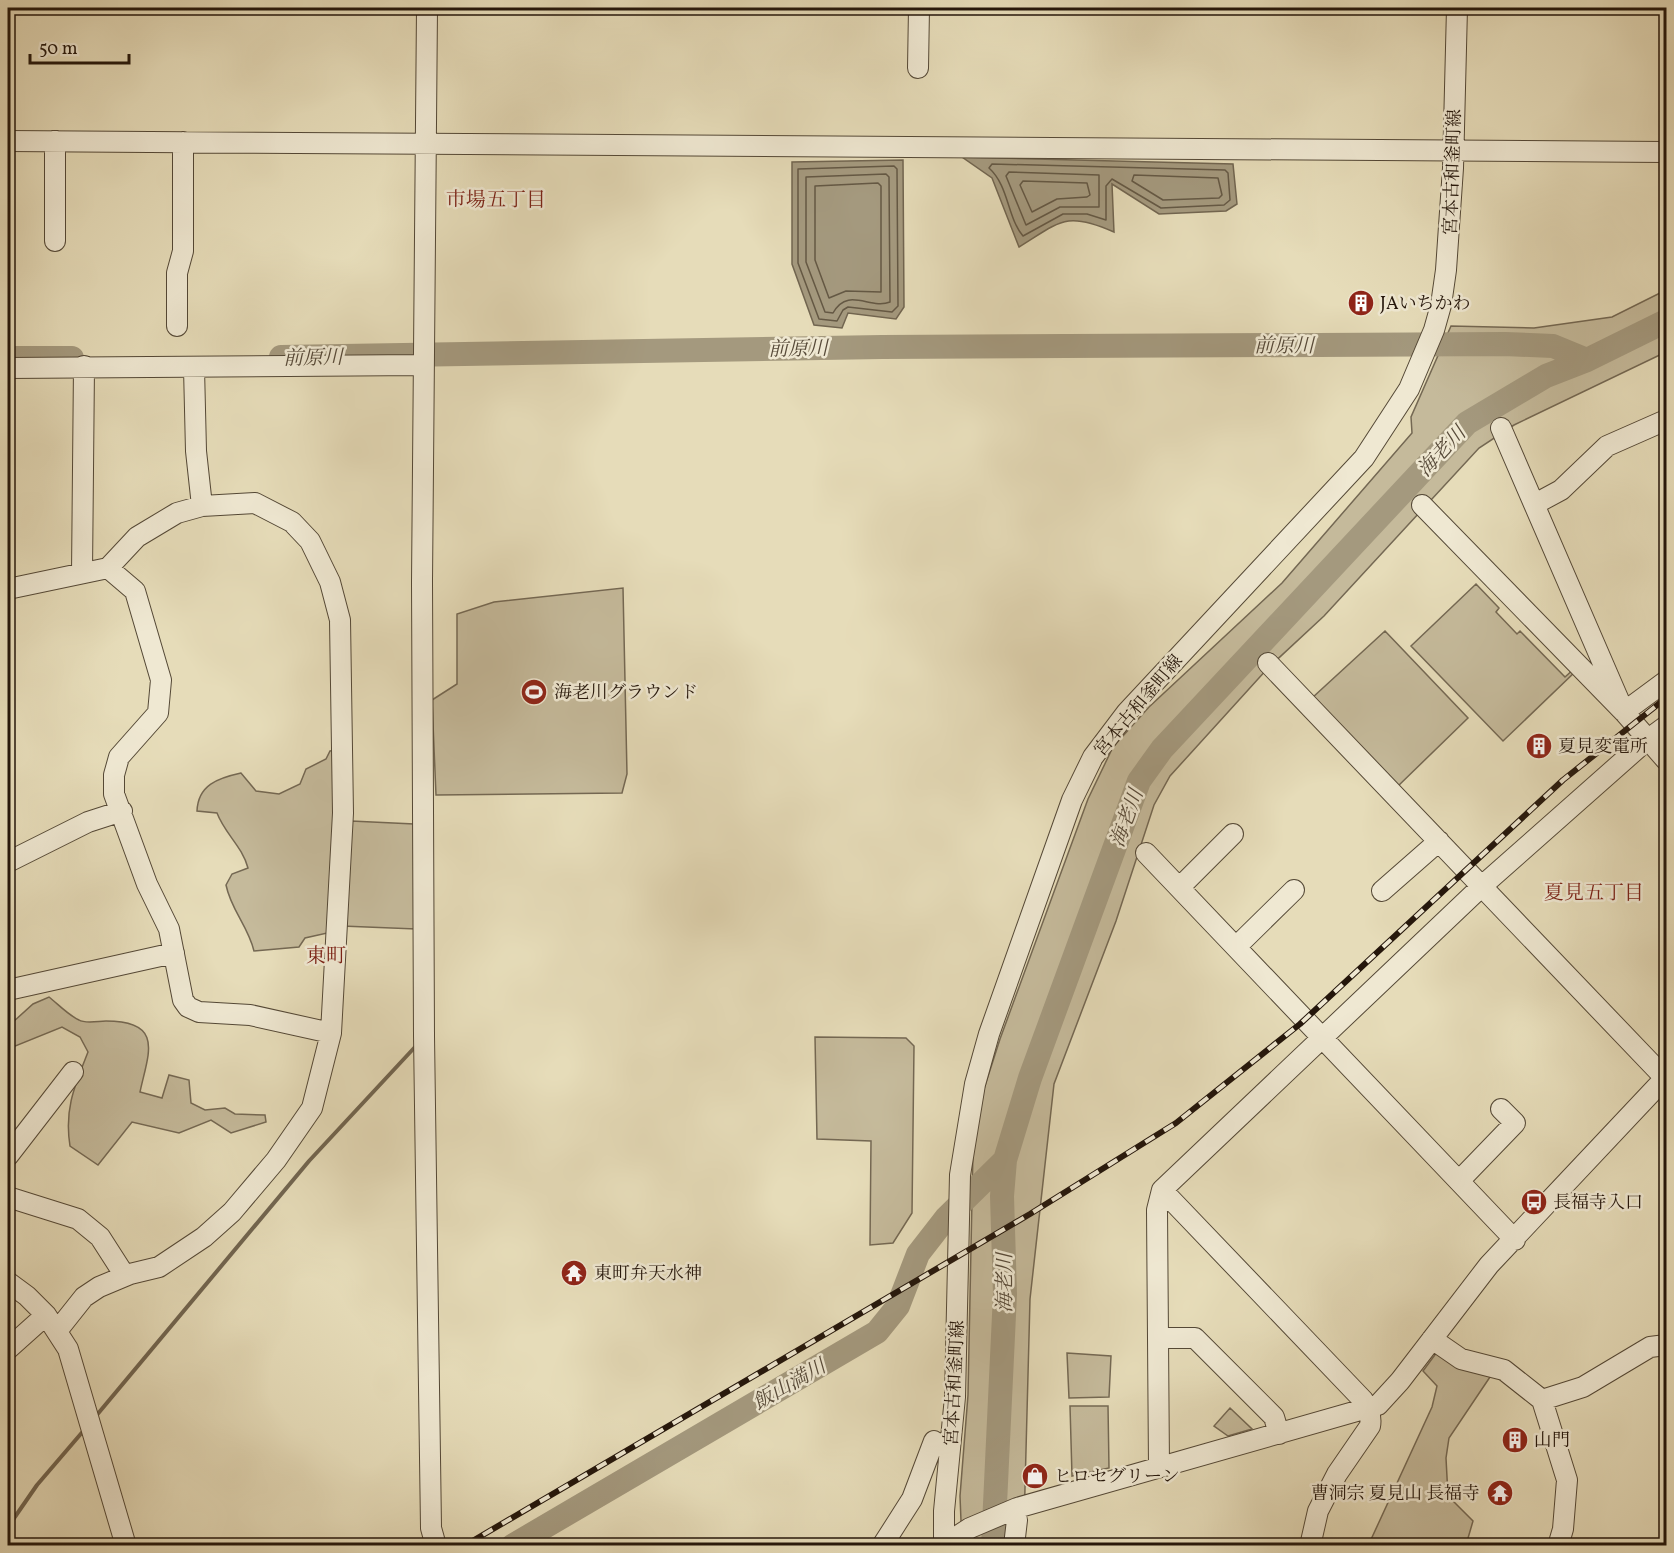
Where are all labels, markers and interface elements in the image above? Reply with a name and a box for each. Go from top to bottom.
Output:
scale bar [30,27,129,65]
text: 50 m [39,37,78,62]
street label: 宮本古和釜町線 [1439,109,1468,235]
district label: 市場五丁目 [446,187,546,215]
building icon: JAいちかわ [1346,288,1376,318]
place label: JAいちかわ [1380,292,1471,317]
water label: 前原川 [1254,333,1316,361]
water label: 前原川 [768,335,830,365]
water label: 前原川 [283,344,345,374]
water label: 海老川 [1412,419,1475,484]
street label: 宮本古和釜町線 [1089,650,1189,762]
sports icon: 海老川グラウンド [519,677,549,707]
place label: 海老川グラウンド [554,681,698,706]
building icon: 夏見変電所 [1524,731,1554,761]
place label: 夏見変電所 [1558,735,1648,760]
water label: 海老川 [1104,784,1152,852]
district label: 夏見五丁目 [1544,880,1644,908]
district label: 東町 [306,943,346,971]
bus stop icon: 長福寺入口 [1519,1187,1549,1217]
place label: 長福寺入口 [1553,1191,1643,1216]
water label: 海老川 [992,1251,1020,1313]
temple icon: 東町弁天水神 [559,1258,589,1288]
place label: 東町弁天水神 [594,1262,702,1287]
street label: 宮本古和釜町線 [940,1320,971,1447]
water label: 飯山満川 [748,1353,833,1418]
building icon: 山門 [1500,1425,1530,1455]
place label: 山門 [1534,1429,1570,1454]
shop icon: ヒロセグリーン [1020,1461,1050,1491]
place label: ヒロセグリーン [1054,1465,1180,1490]
temple icon: 曹洞宗 夏見山 長福寺 [1485,1478,1515,1508]
place label: 曹洞宗 夏見山 長福寺 [1311,1482,1480,1507]

